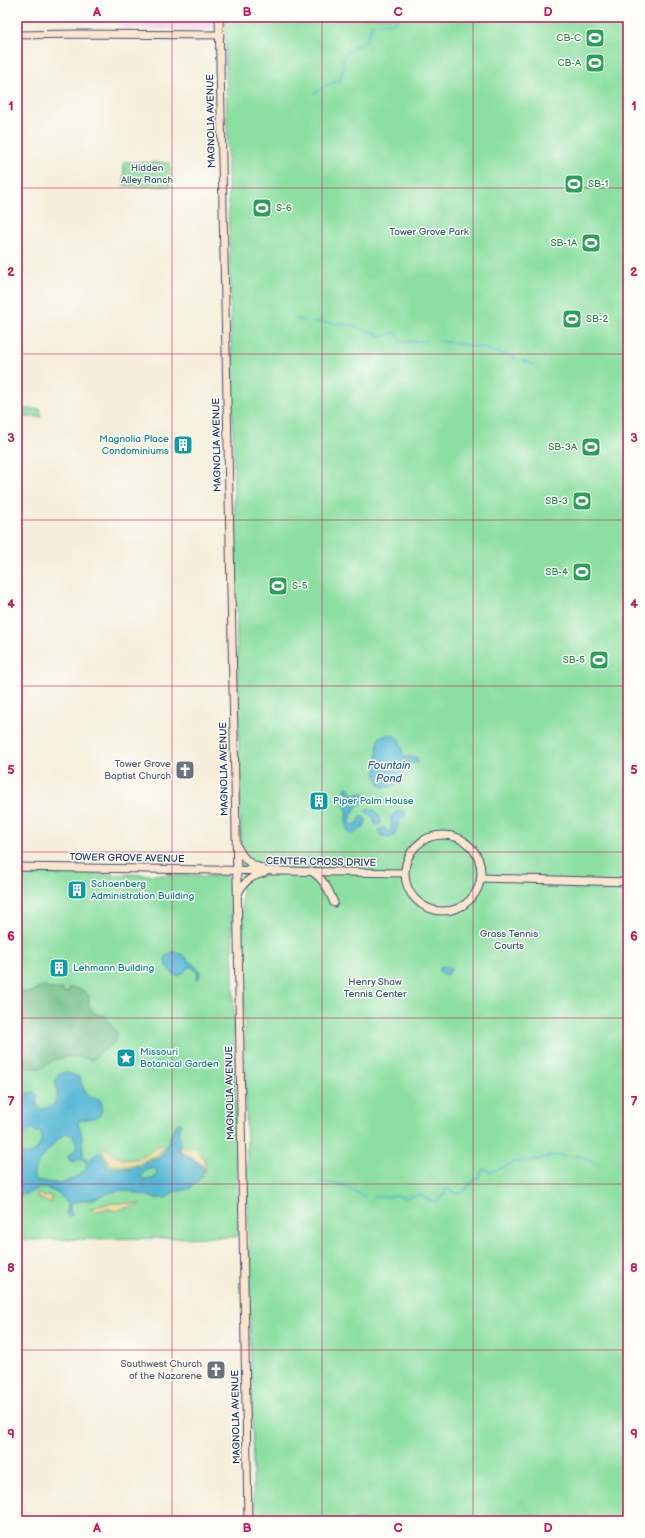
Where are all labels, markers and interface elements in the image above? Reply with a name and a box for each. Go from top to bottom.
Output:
text: A [92,4,101,20]
text: B [242,4,252,20]
text: C [393,4,403,20]
text: D [543,4,553,20]
sports icon: CB-C [584,27,606,49]
place label: CB-C [556,32,581,44]
sports icon: CB-A [584,52,606,74]
place label: CB-A [557,57,582,69]
street label: MAGNOLIA AVENUE [204,73,218,168]
text: 1 [8,98,14,114]
text: 1 [631,98,637,114]
park label: Hidden Alley Ranch [121,162,174,186]
sports icon: SB-1 [563,173,585,195]
place label: SB-1 [588,178,609,190]
sports icon: S-6 [251,197,273,219]
place label: S-6 [276,202,292,214]
park label: Tower Grove Park [389,226,469,238]
sports icon: SB-1A [580,232,602,254]
place label: SB-1A [550,237,578,249]
text: 2 [7,264,15,280]
text: 2 [630,264,638,280]
sports icon: SB-2 [561,308,583,330]
place label: SB-2 [586,313,609,325]
street label: MAGNOLIA AVENUE [210,397,224,492]
text: 3 [7,430,15,446]
text: 3 [630,430,638,446]
place label: Magnolia Place Condominiums [99,433,169,457]
building icon: Magnolia Place Condominiums [172,434,194,456]
sports icon: SB-3A [580,436,602,458]
place label: SB-3A [548,441,578,453]
sports icon: SB-3 [571,490,593,512]
place label: SB-3 [545,495,568,507]
sports icon: SB-4 [571,561,593,583]
place label: SB-4 [545,566,568,578]
sports icon: S-5 [267,575,289,597]
place label: S-5 [292,580,308,592]
text: 4 [7,596,15,612]
text: 4 [630,596,638,612]
sports icon: SB-5 [588,649,610,671]
place label: SB-5 [563,654,585,666]
street label: MAGNOLIA AVENUE [217,721,231,816]
place label: Tower Grove Baptist Church [104,758,171,782]
church icon: Tower Grove Baptist Church [174,759,196,781]
water label: Fountain Pond [367,759,411,785]
text: 5 [7,762,15,778]
text: 5 [630,762,638,778]
building icon: Piper Palm House [308,790,330,812]
place label: Piper Palm House [333,795,414,807]
street label: TOWER GROVE AVENUE [69,851,185,865]
street label: CENTER CROSS DRIVE [266,855,377,869]
place label: Schoenberg Administration Building [91,878,194,902]
building icon: Schoenberg Administration Building [66,879,88,901]
text: 6 [7,928,15,944]
park label: Grass Tennis Courts [480,928,538,952]
text: 6 [630,928,638,944]
building icon: Lehmann Building [48,957,70,979]
place label: Lehmann Building [73,962,154,974]
park label: Henry Shaw Tennis Center [343,976,407,1000]
street label: MAGNOLIA AVENUE [223,1045,237,1140]
place label: Missouri Botanical Garden [140,1046,219,1070]
place icon: Missouri Botanical Garden [115,1047,137,1069]
text: 7 [7,1094,15,1110]
text: 7 [630,1094,638,1110]
text: 8 [7,1260,15,1276]
text: 8 [630,1260,638,1276]
place label: Southwest Church of the Nazarene [121,1358,202,1382]
church icon: Southwest Church of the Nazarene [205,1359,227,1381]
street label: MAGNOLIA AVENUE [229,1369,243,1464]
text: 9 [7,1426,15,1442]
text: 9 [630,1426,638,1442]
text: A [92,1520,101,1536]
text: B [242,1520,252,1536]
text: C [393,1520,403,1536]
text: D [543,1520,553,1536]

